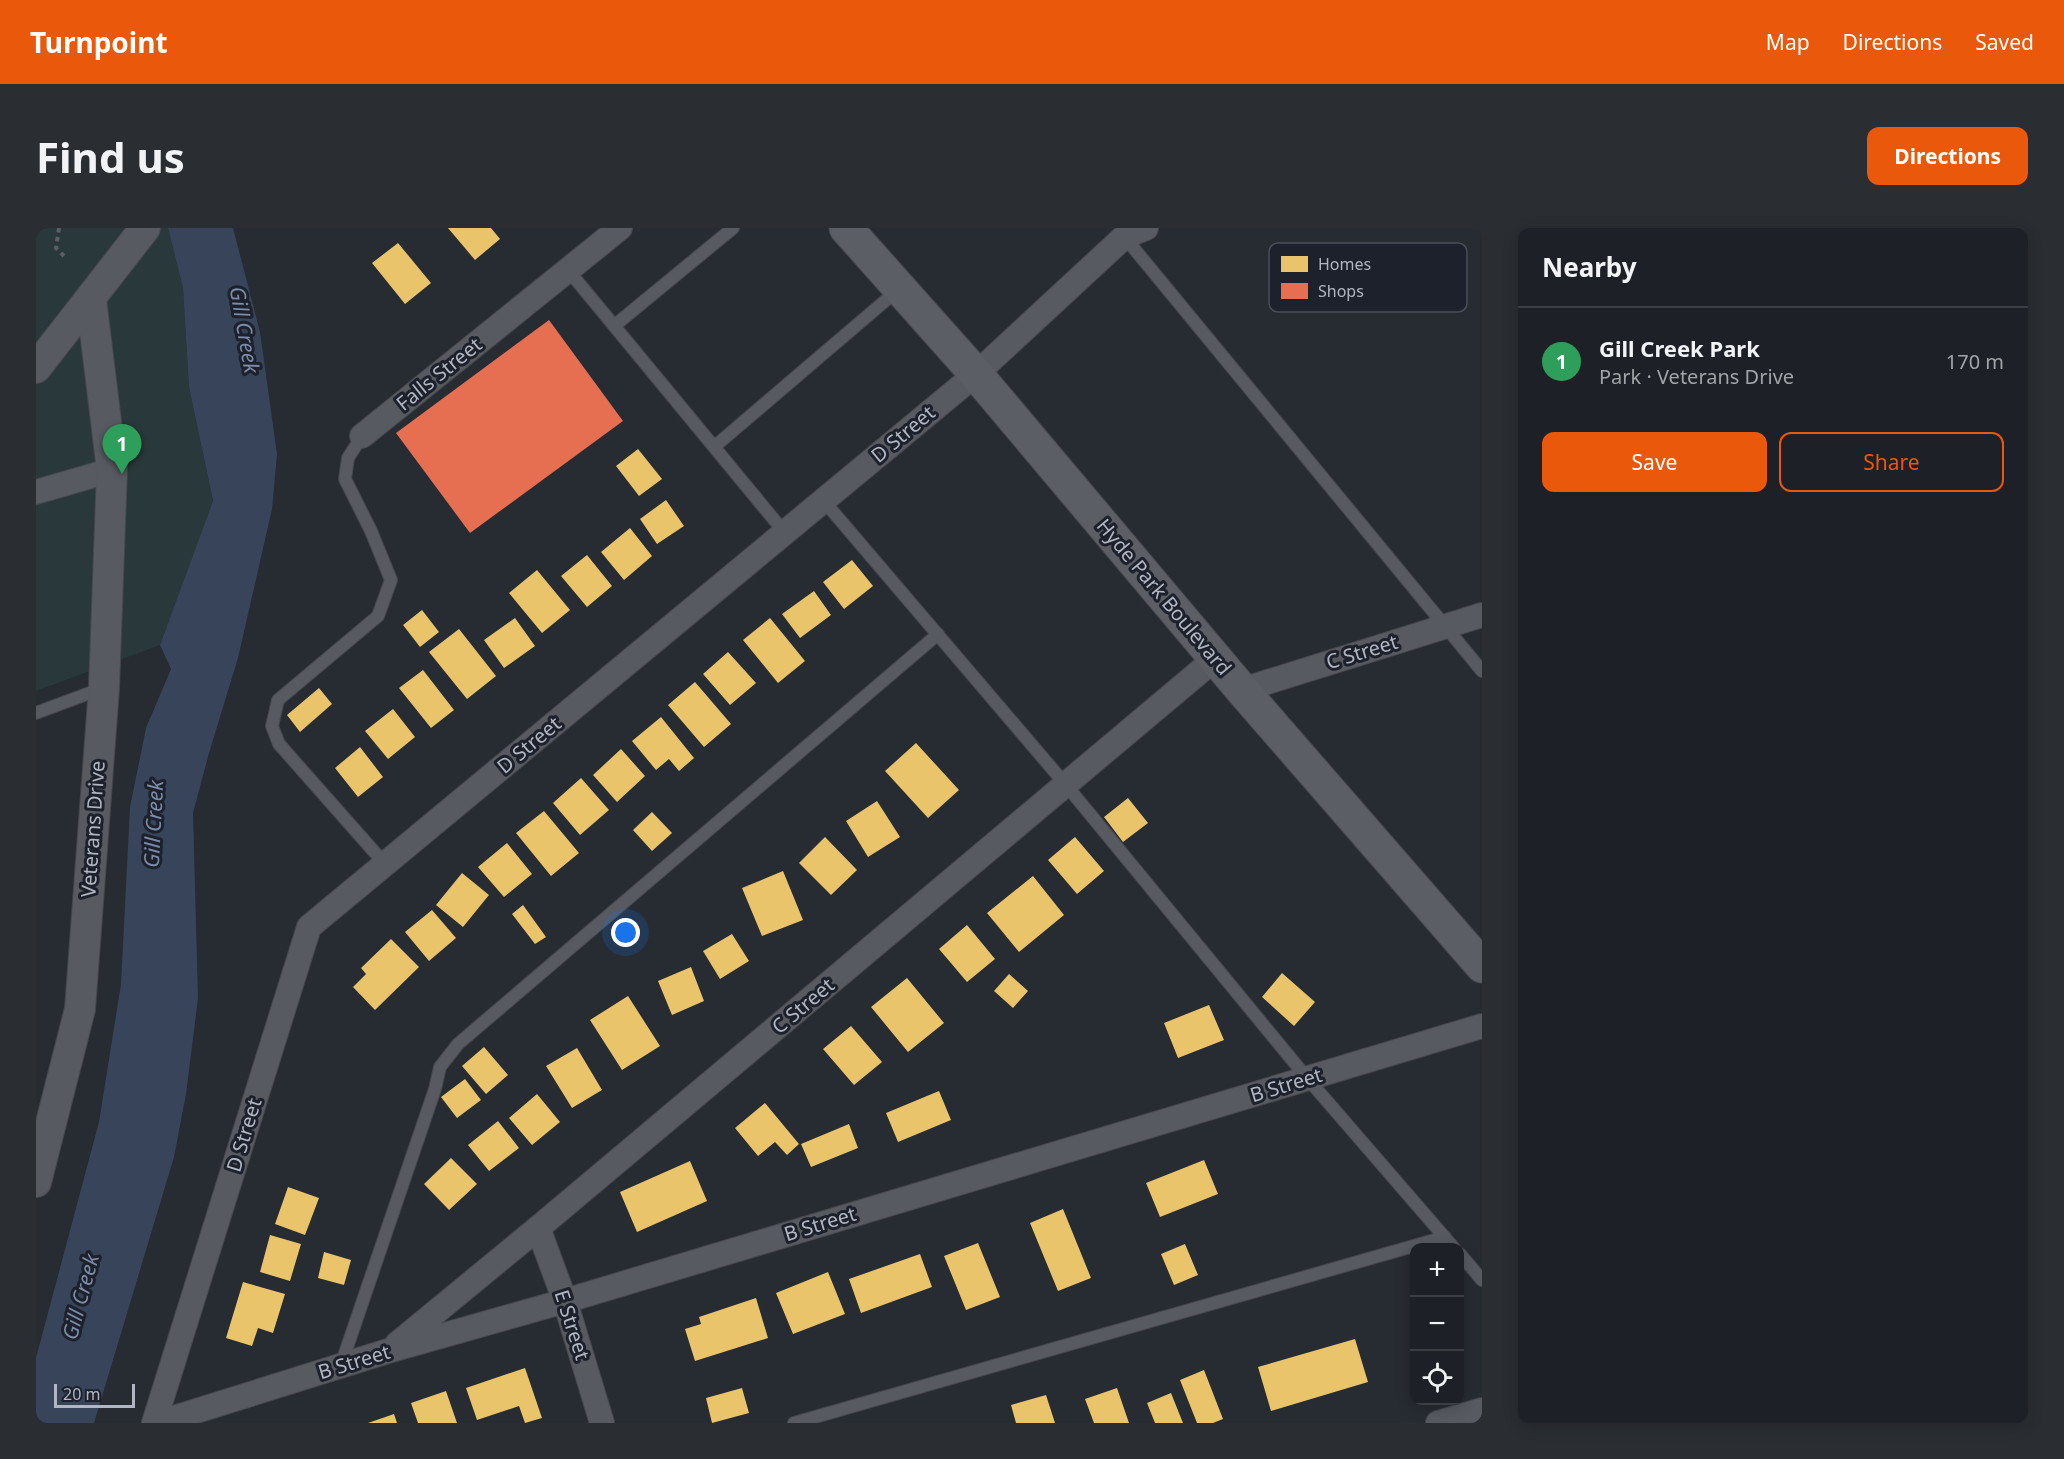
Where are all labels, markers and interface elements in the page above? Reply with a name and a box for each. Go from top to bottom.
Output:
text: Turnpoint [30,23,168,61]
text: Map [1766,28,1810,56]
text: Directions [1843,28,1942,56]
text: Saved [1975,28,2034,56]
button: Directions [1867,127,2028,185]
text: Find us [36,128,185,185]
legend [1269,243,1467,312]
text: Nearby [1542,249,1637,285]
text: Homes [1318,253,1371,275]
text: Shops [1318,280,1364,302]
water label: Gill Creek [224,284,267,377]
street label: Falls Street [390,331,487,416]
text: Gill Creek Park [1599,333,1760,363]
text: 1 [1556,348,1567,375]
text: 170 m [1946,348,2004,375]
text: Park · Veterans Drive [1599,363,1794,390]
street label: D Street [865,399,940,468]
pin: 1 [102,424,142,474]
button: Save [1542,432,1767,492]
button: Share [1779,432,2004,492]
street label: Hyde Park Boulevard [1091,513,1238,681]
street label: C Street [1323,628,1401,675]
street label: D Street [491,710,566,779]
street label: Veterans Drive [74,760,111,898]
water label: Gill Creek [137,778,169,868]
your location [611,918,640,947]
street label: C Street [766,972,840,1040]
street label: B Street [1247,1061,1325,1108]
street label: D Street [220,1095,267,1175]
street label: B Street [781,1200,859,1247]
map controls [1410,1243,1464,1405]
button: + [1410,1243,1464,1297]
water label: Gill Creek [55,1249,105,1343]
street label: E Street [548,1286,596,1363]
button: − [1410,1297,1464,1351]
street label: B Street [315,1338,393,1385]
button: locate [1410,1351,1464,1405]
scale bar [54,1381,135,1408]
text: 20 m [63,1383,100,1405]

